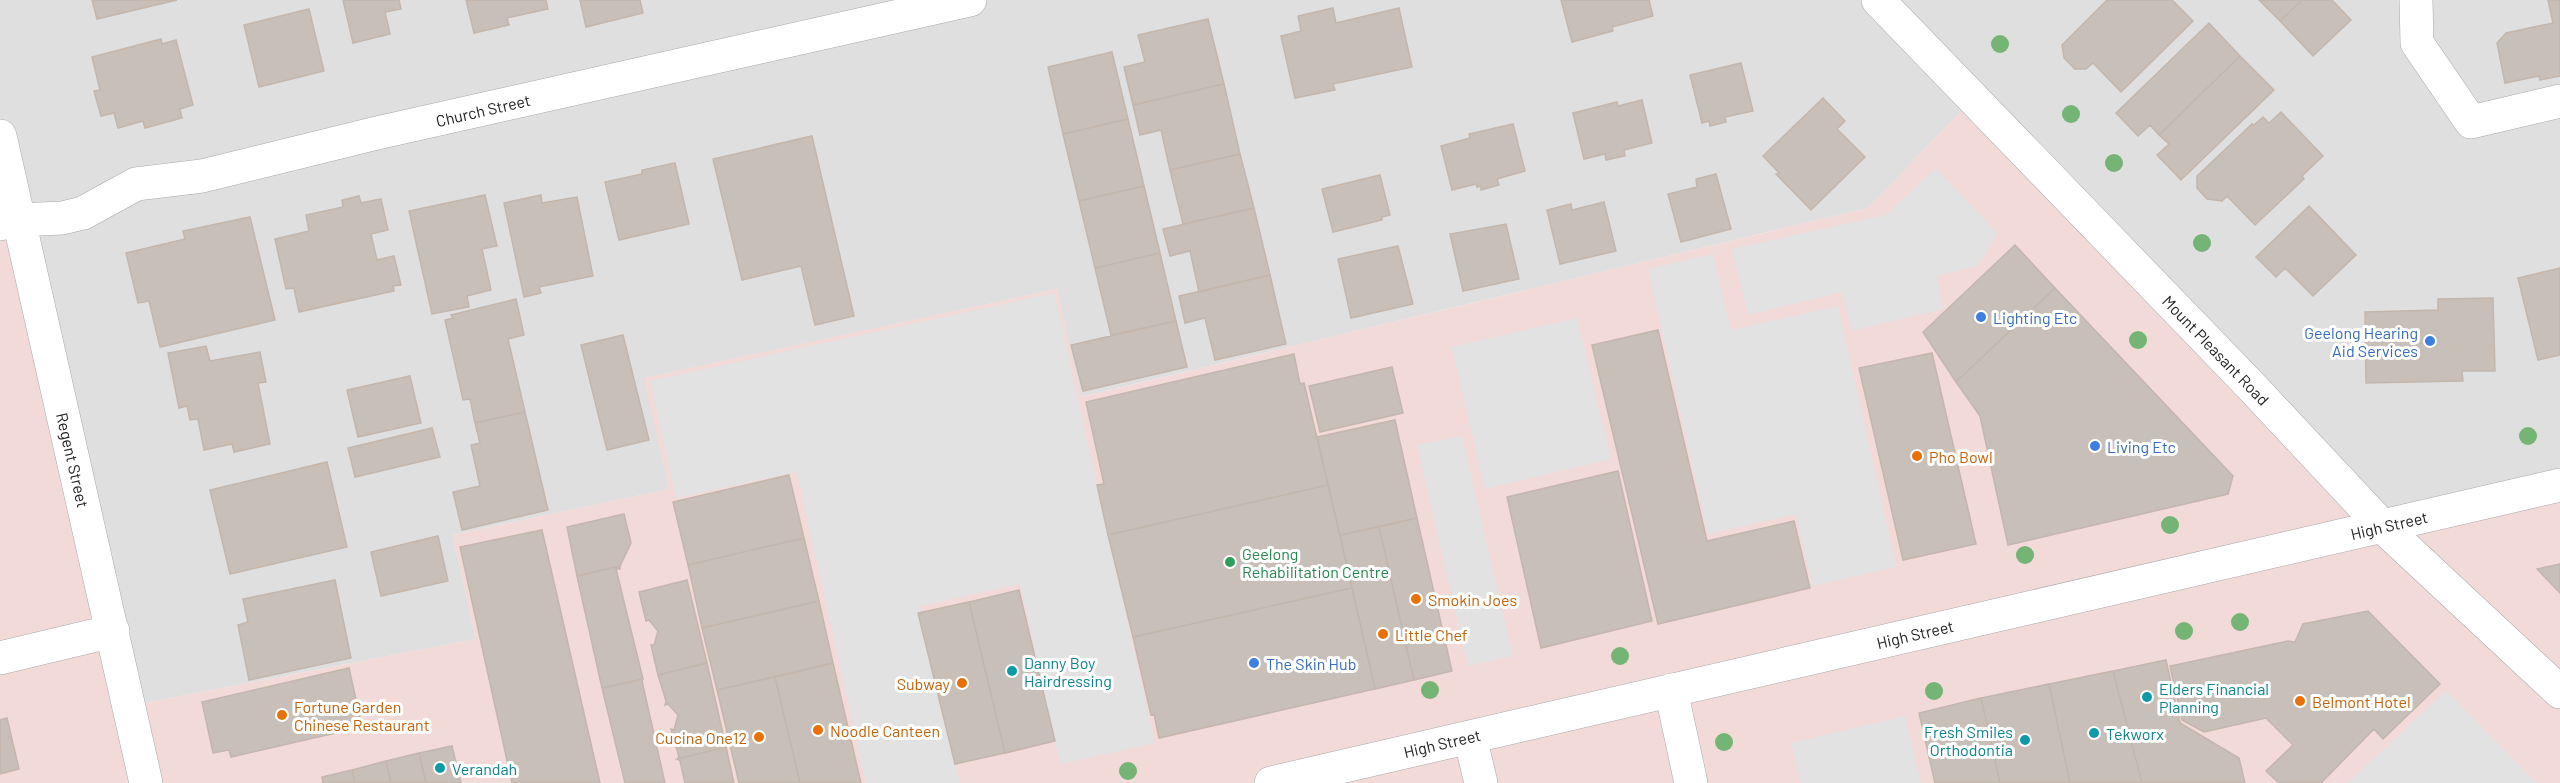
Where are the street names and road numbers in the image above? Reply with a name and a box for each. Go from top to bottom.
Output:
street label: Church Street [434,90,532,130]
street label: Mount Pleasant Road [2159,291,2273,409]
street label: Regent Street [53,411,93,509]
street label: High Street [2349,507,2429,543]
street label: High Street [1875,616,1955,652]
street label: High Street [1402,725,1482,761]

